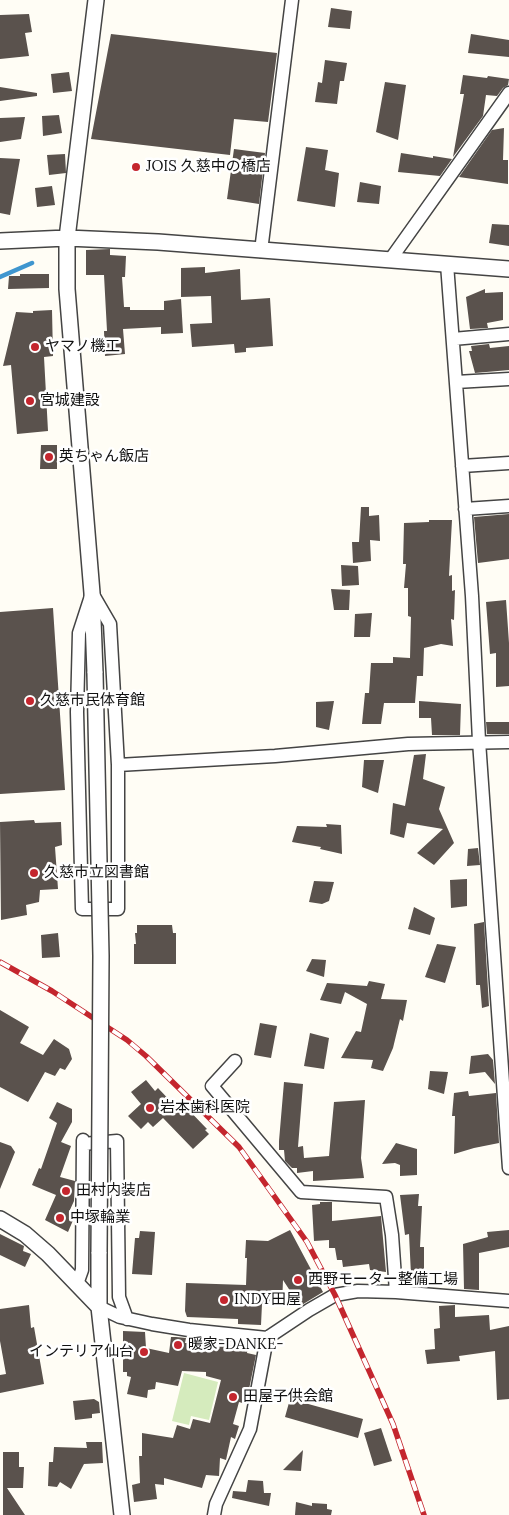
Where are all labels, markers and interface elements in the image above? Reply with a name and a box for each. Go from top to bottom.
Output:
place label: JOIS 久慈中の橋店 [146,158,271,176]
marker: JOIS 久慈中の橋店 [130,161,142,173]
place label: ヤマノ機工 [45,338,120,356]
marker: ヤマノ機工 [29,341,41,353]
place label: 宮城建設 [40,392,100,410]
marker: 宮城建設 [24,395,36,407]
place label: 英ちゃん飯店 [59,448,149,466]
marker: 英ちゃん飯店 [43,451,55,463]
place label: 久慈市民体育館 [40,692,145,710]
marker: 久慈市民体育館 [24,695,36,707]
place label: 久慈市立図書館 [44,864,149,882]
marker: 久慈市立図書館 [28,867,40,879]
place label: 岩本歯科医院 [160,1099,250,1117]
marker: 岩本歯科医院 [144,1102,156,1114]
place label: 田村内装店 [76,1182,151,1200]
marker: 田村内装店 [60,1185,72,1197]
place label: 中塚輪業 [70,1209,130,1227]
marker: 中塚輪業 [54,1212,66,1224]
place label: 西野モーター整備工場 [308,1271,458,1289]
marker: 西野モーター整備工場 [292,1274,304,1286]
place label: INDY田屋 [234,1291,301,1309]
marker: INDY田屋 [218,1294,230,1306]
place label: 暖家-DANKE- [188,1336,283,1354]
marker: 暖家-DANKE- [172,1339,184,1351]
place label: インテリア仙台 [29,1343,134,1361]
marker: インテリア仙台 [138,1346,150,1358]
place label: 田屋子供会館 [243,1388,333,1406]
marker: 田屋子供会館 [227,1391,239,1403]

